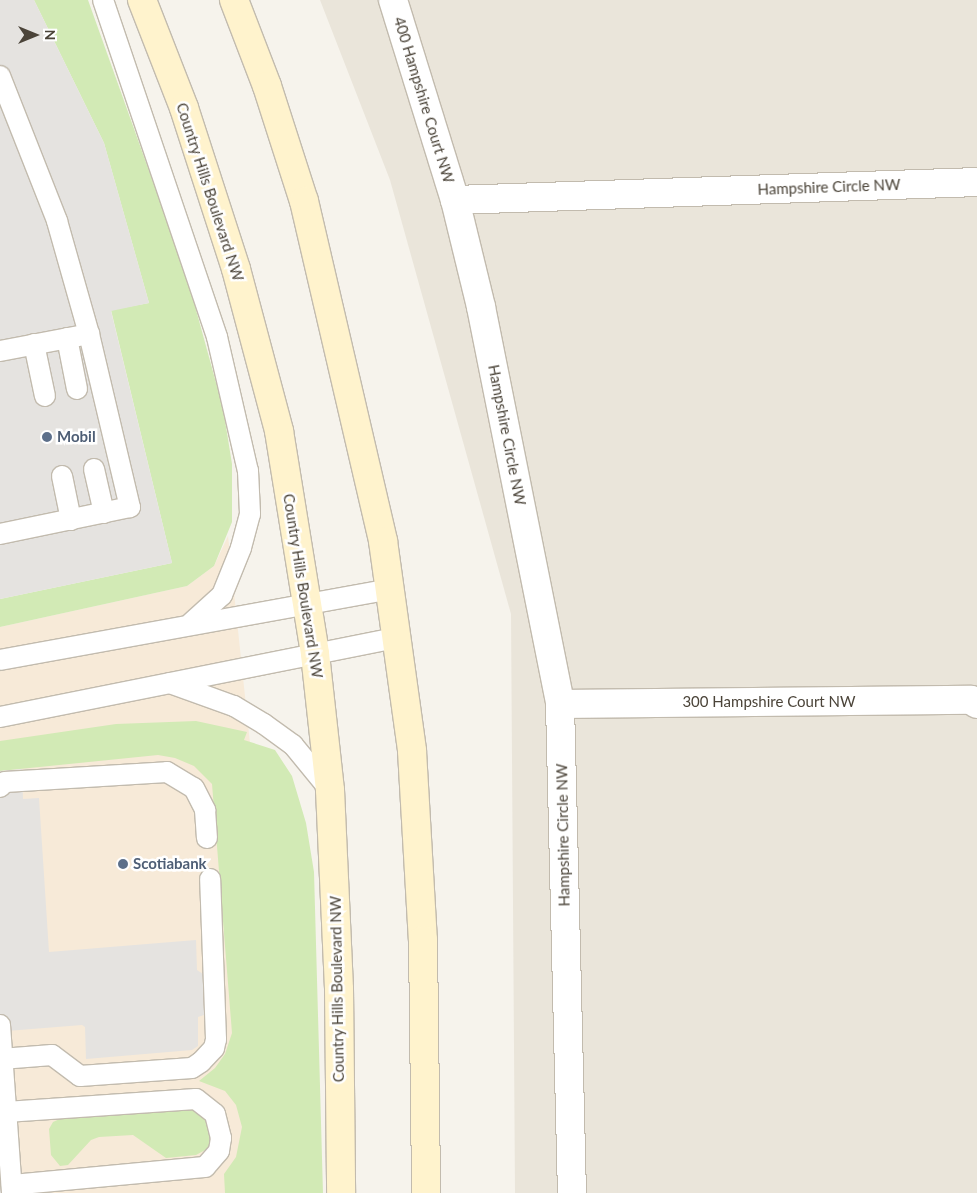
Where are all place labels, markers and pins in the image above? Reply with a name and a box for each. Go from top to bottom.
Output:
place label: Mobil [57,428,96,446]
marker: Mobil [41,431,53,443]
place label: Scotiabank [133,855,207,873]
marker: Scotiabank [117,858,129,870]

